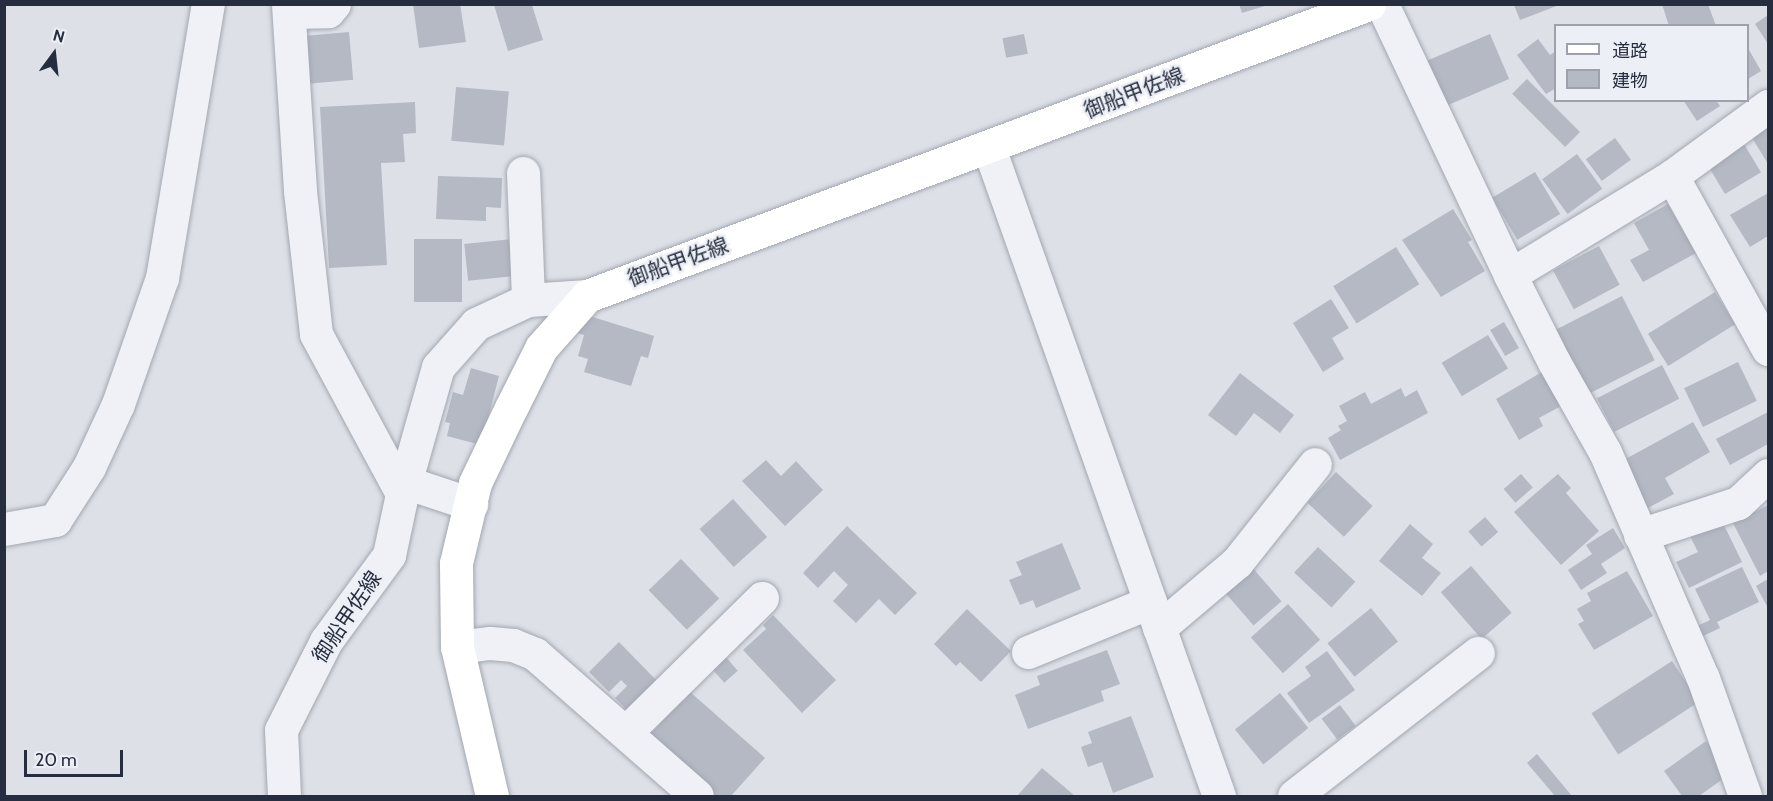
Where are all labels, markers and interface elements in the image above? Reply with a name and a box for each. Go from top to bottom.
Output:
north arrow [24,24,84,84]
legend [1554,24,1749,102]
text: N [51,25,67,47]
text: 道路 [1612,40,1648,62]
street label: 御船甲佐線 [1080,62,1188,124]
text: 建物 [1612,70,1648,92]
street label: 御船甲佐線 [624,232,732,292]
street label: 御船甲佐線 [307,566,387,668]
scale bar [27,738,126,776]
text: 20 m [35,749,77,771]

